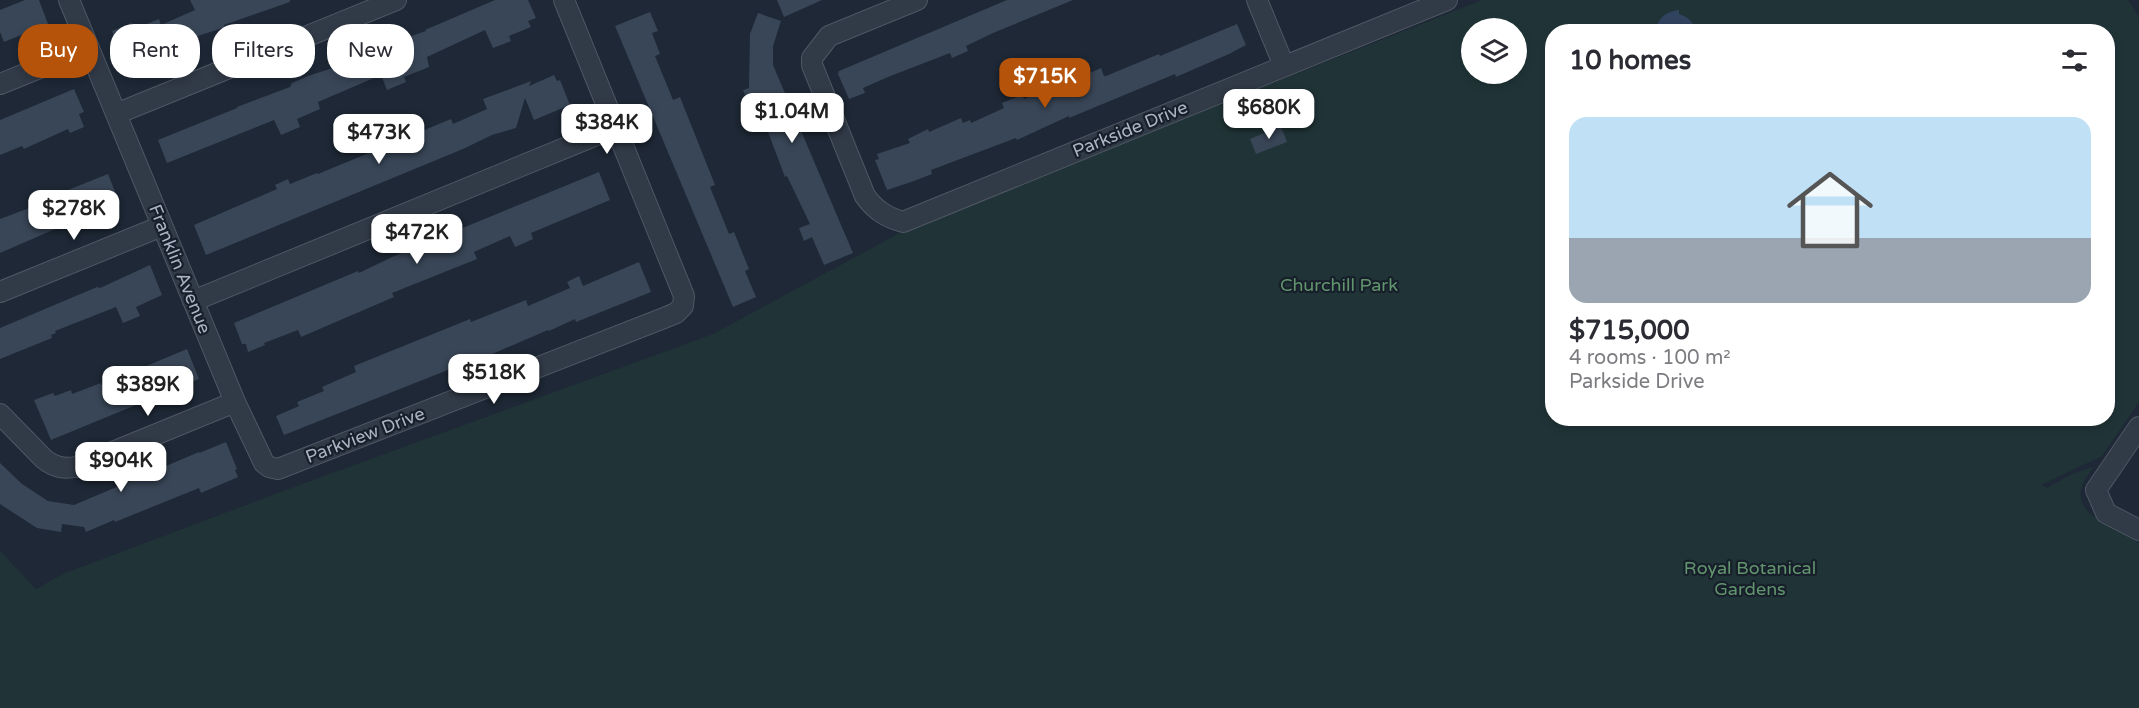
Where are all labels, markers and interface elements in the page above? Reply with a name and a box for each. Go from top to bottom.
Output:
map controls [1461,18,1527,84]
button: layers [1461,18,1527,84]
chip: Buy [18,24,98,78]
chip: Rent [110,24,200,78]
chip: Filters [212,24,315,78]
chip: New [327,24,414,78]
icon: filters [2058,44,2091,77]
text: 10 homes [1569,45,1691,76]
pin: $715K [1003,58,1087,109]
text: $715K [1013,65,1077,89]
pin: $680K [1227,89,1311,140]
pin: $1.04M [743,93,841,144]
street label: Parkside Drive [1069,96,1191,162]
text: $680K [1237,96,1301,120]
text: $1.04M [755,100,829,124]
pin: $384K [565,104,649,155]
text: $384K [575,111,639,135]
pin: $473K [337,114,421,165]
text: $473K [347,121,411,145]
icon: home [1776,156,1884,264]
pin: $278K [32,190,116,241]
text: $278K [42,197,106,221]
street label: Franklin Avenue [144,201,216,337]
pin: $472K [375,214,459,265]
text: $472K [385,221,449,245]
park label: Churchill Park [1280,274,1398,296]
text: $715,000 [1569,315,1689,346]
text: 4 rooms · 100 m² [1569,346,1731,370]
pin: $518K [452,354,536,405]
text: $518K [462,361,526,385]
pin: $389K [106,366,190,417]
text: Parkside Drive [1569,370,1705,394]
text: $389K [116,373,180,397]
street label: Parkview Drive [302,402,428,468]
pin: $904K [79,442,163,493]
text: $904K [89,449,153,473]
park label: Royal Botanical Gardens [1684,557,1816,600]

